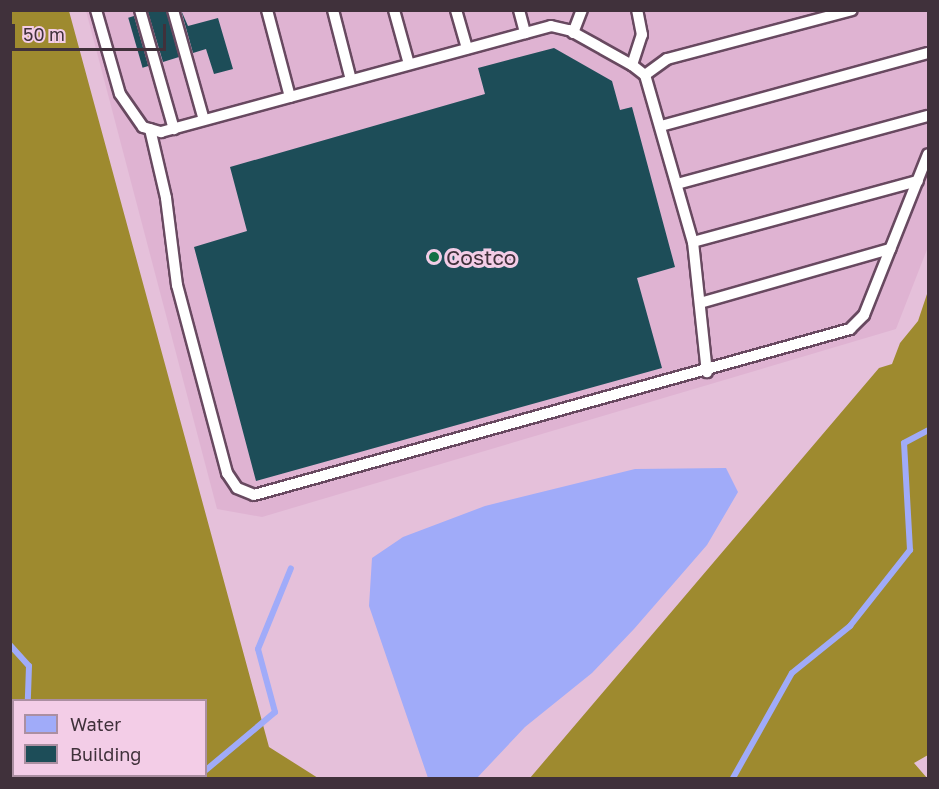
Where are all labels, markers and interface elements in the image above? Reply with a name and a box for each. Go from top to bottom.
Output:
scale bar [15,12,170,50]
text: 50 m [23,23,65,45]
place label: Costco [446,244,516,270]
marker: Costco [427,250,441,264]
legend [12,699,207,777]
text: Water [70,713,121,735]
text: Building [70,743,141,765]

